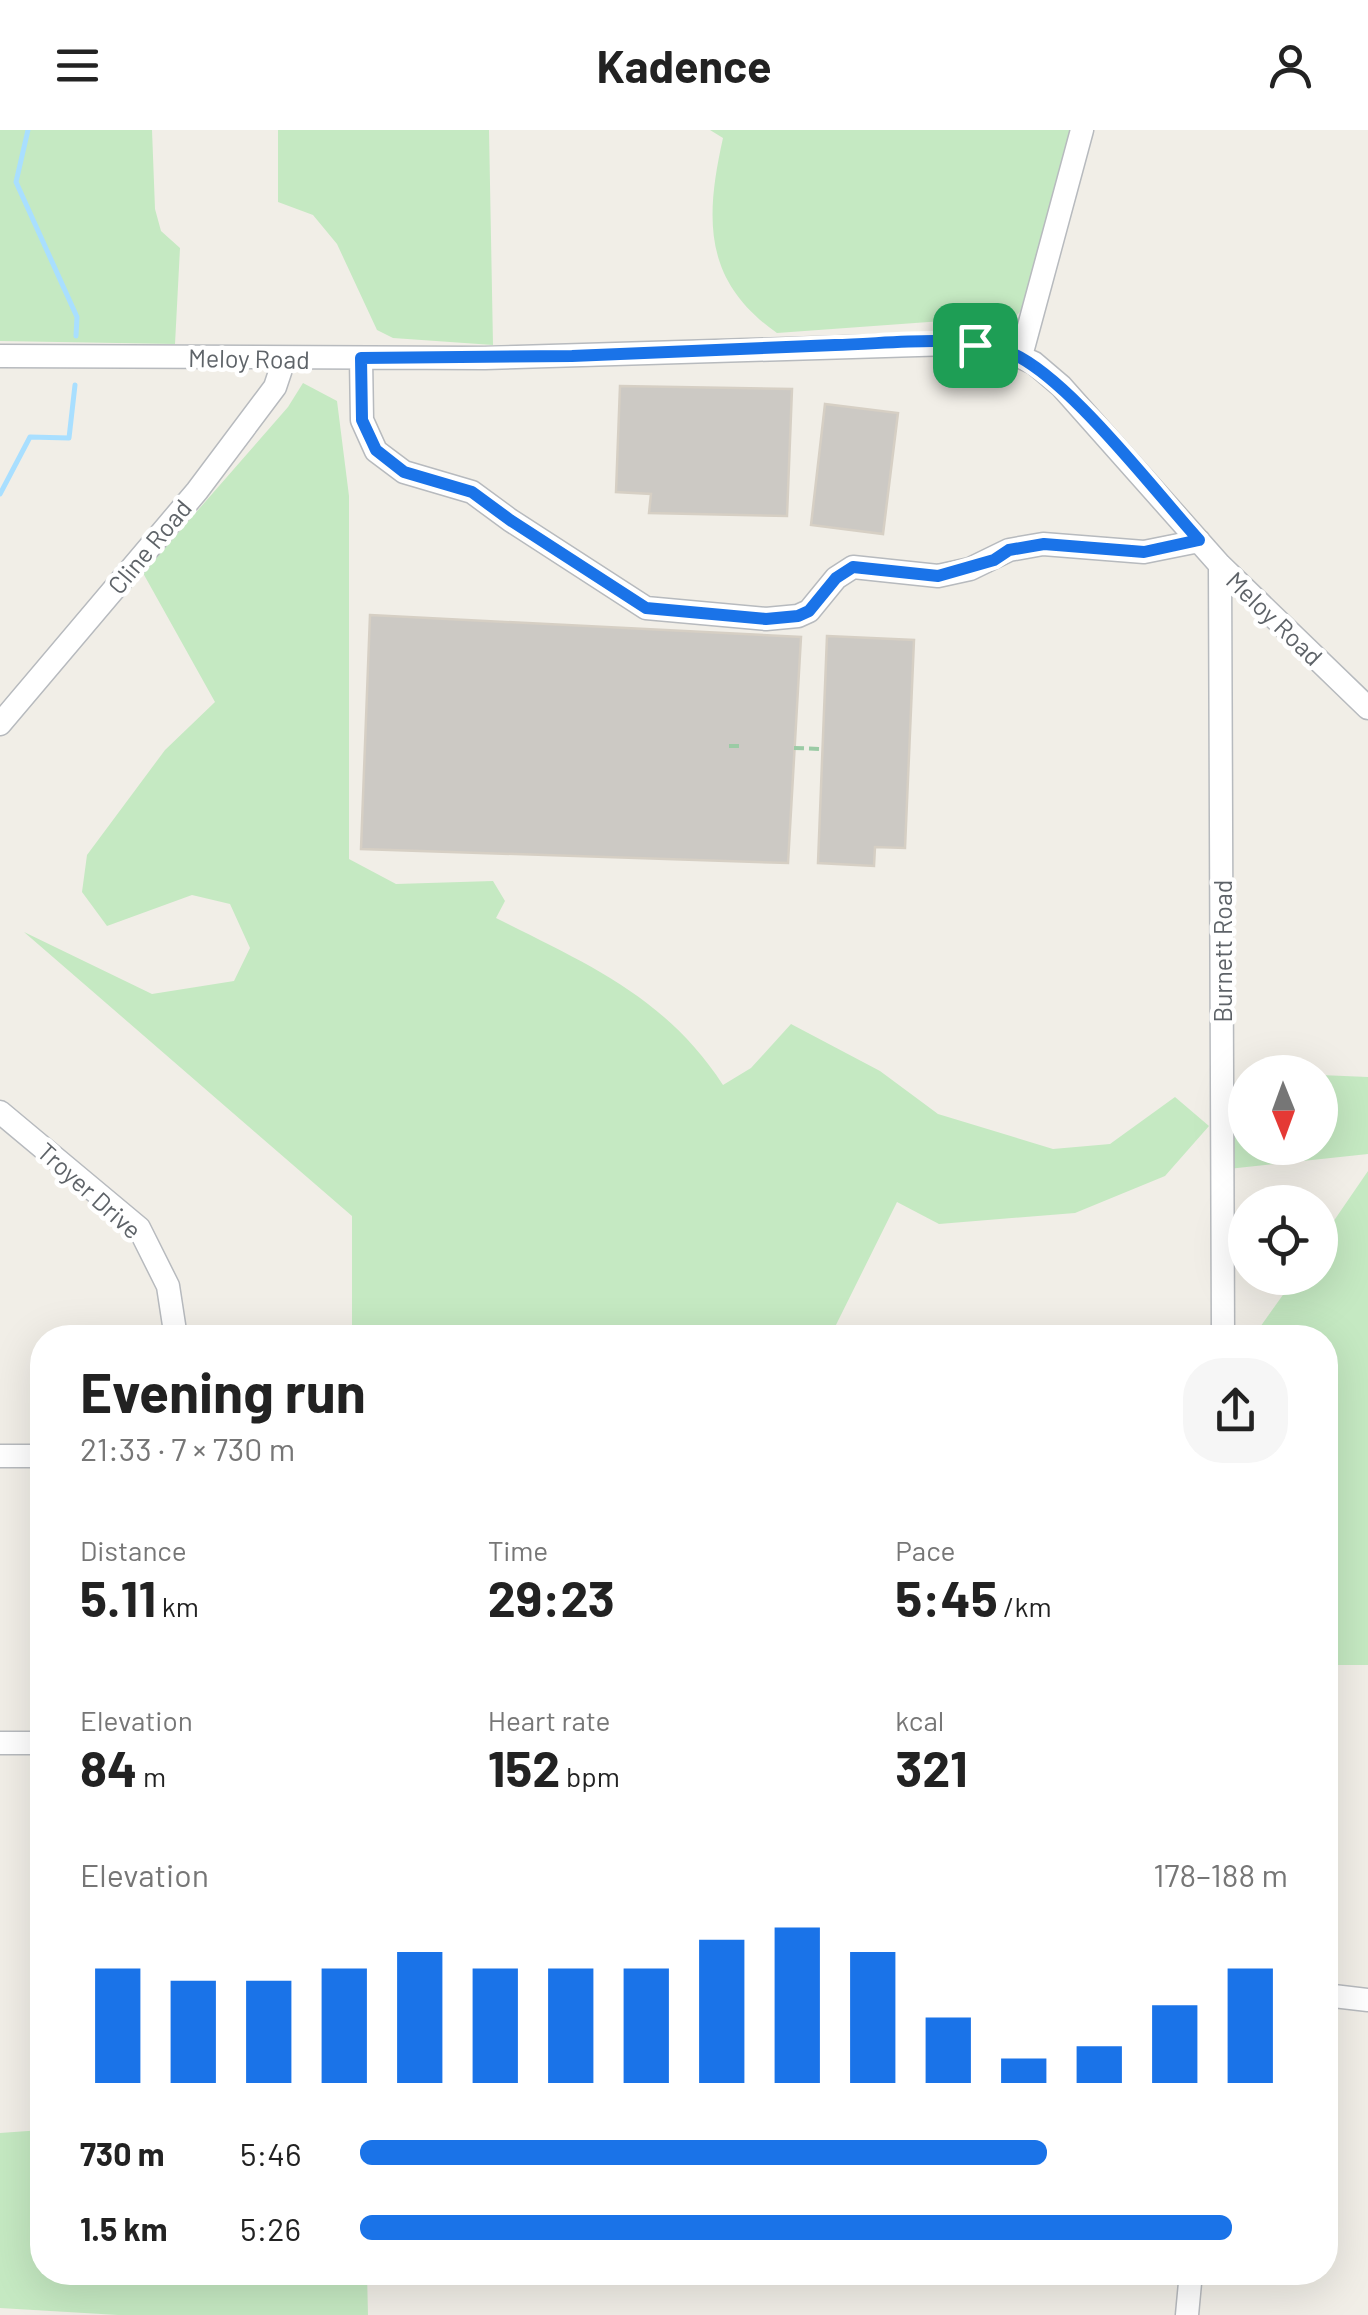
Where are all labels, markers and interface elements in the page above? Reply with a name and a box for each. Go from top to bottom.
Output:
icon: menu [50,38,105,93]
text: Kadence [597,38,771,92]
icon: person [1263,38,1318,93]
pin [933,303,1018,388]
icon: arrive [948,318,1003,373]
street label: Meloy Road [188,342,310,374]
street label: Cline Road [101,493,197,599]
street label: Meloy Road [1221,565,1329,671]
street label: Burnett Road [1207,880,1237,1022]
north arrow [1228,1055,1338,1165]
map controls [1228,1055,1338,1295]
street label: Troyer Drive [32,1136,148,1244]
button: locate [1228,1185,1338,1295]
text: Evening run [80,1358,366,1424]
button: share [1183,1358,1288,1463]
text: 21:33 · 7 × 730 m [80,1429,295,1467]
text: Distance [80,1533,187,1567]
text: Time [488,1533,548,1567]
text: Pace [895,1533,956,1567]
text: 5.11 [80,1567,156,1627]
text: 29:23 [488,1567,615,1627]
text: 5:45 [895,1567,998,1627]
text: km [156,1589,199,1623]
text: /km [998,1589,1052,1623]
text: Elevation [80,1703,193,1737]
text: Heart rate [488,1703,610,1737]
text: kcal [895,1703,944,1737]
text: 84 [80,1737,137,1797]
text: 152 [488,1737,560,1797]
text: 321 [895,1737,968,1797]
text: m [137,1759,166,1793]
text: bpm [560,1759,620,1793]
text: Elevation [80,1855,209,1893]
text: 178–188 m [1153,1855,1288,1893]
text: 730 m [80,2134,165,2172]
text: 5:46 [240,2134,301,2172]
text: 1.5 km [80,2209,167,2247]
text: 5:26 [240,2209,301,2247]

